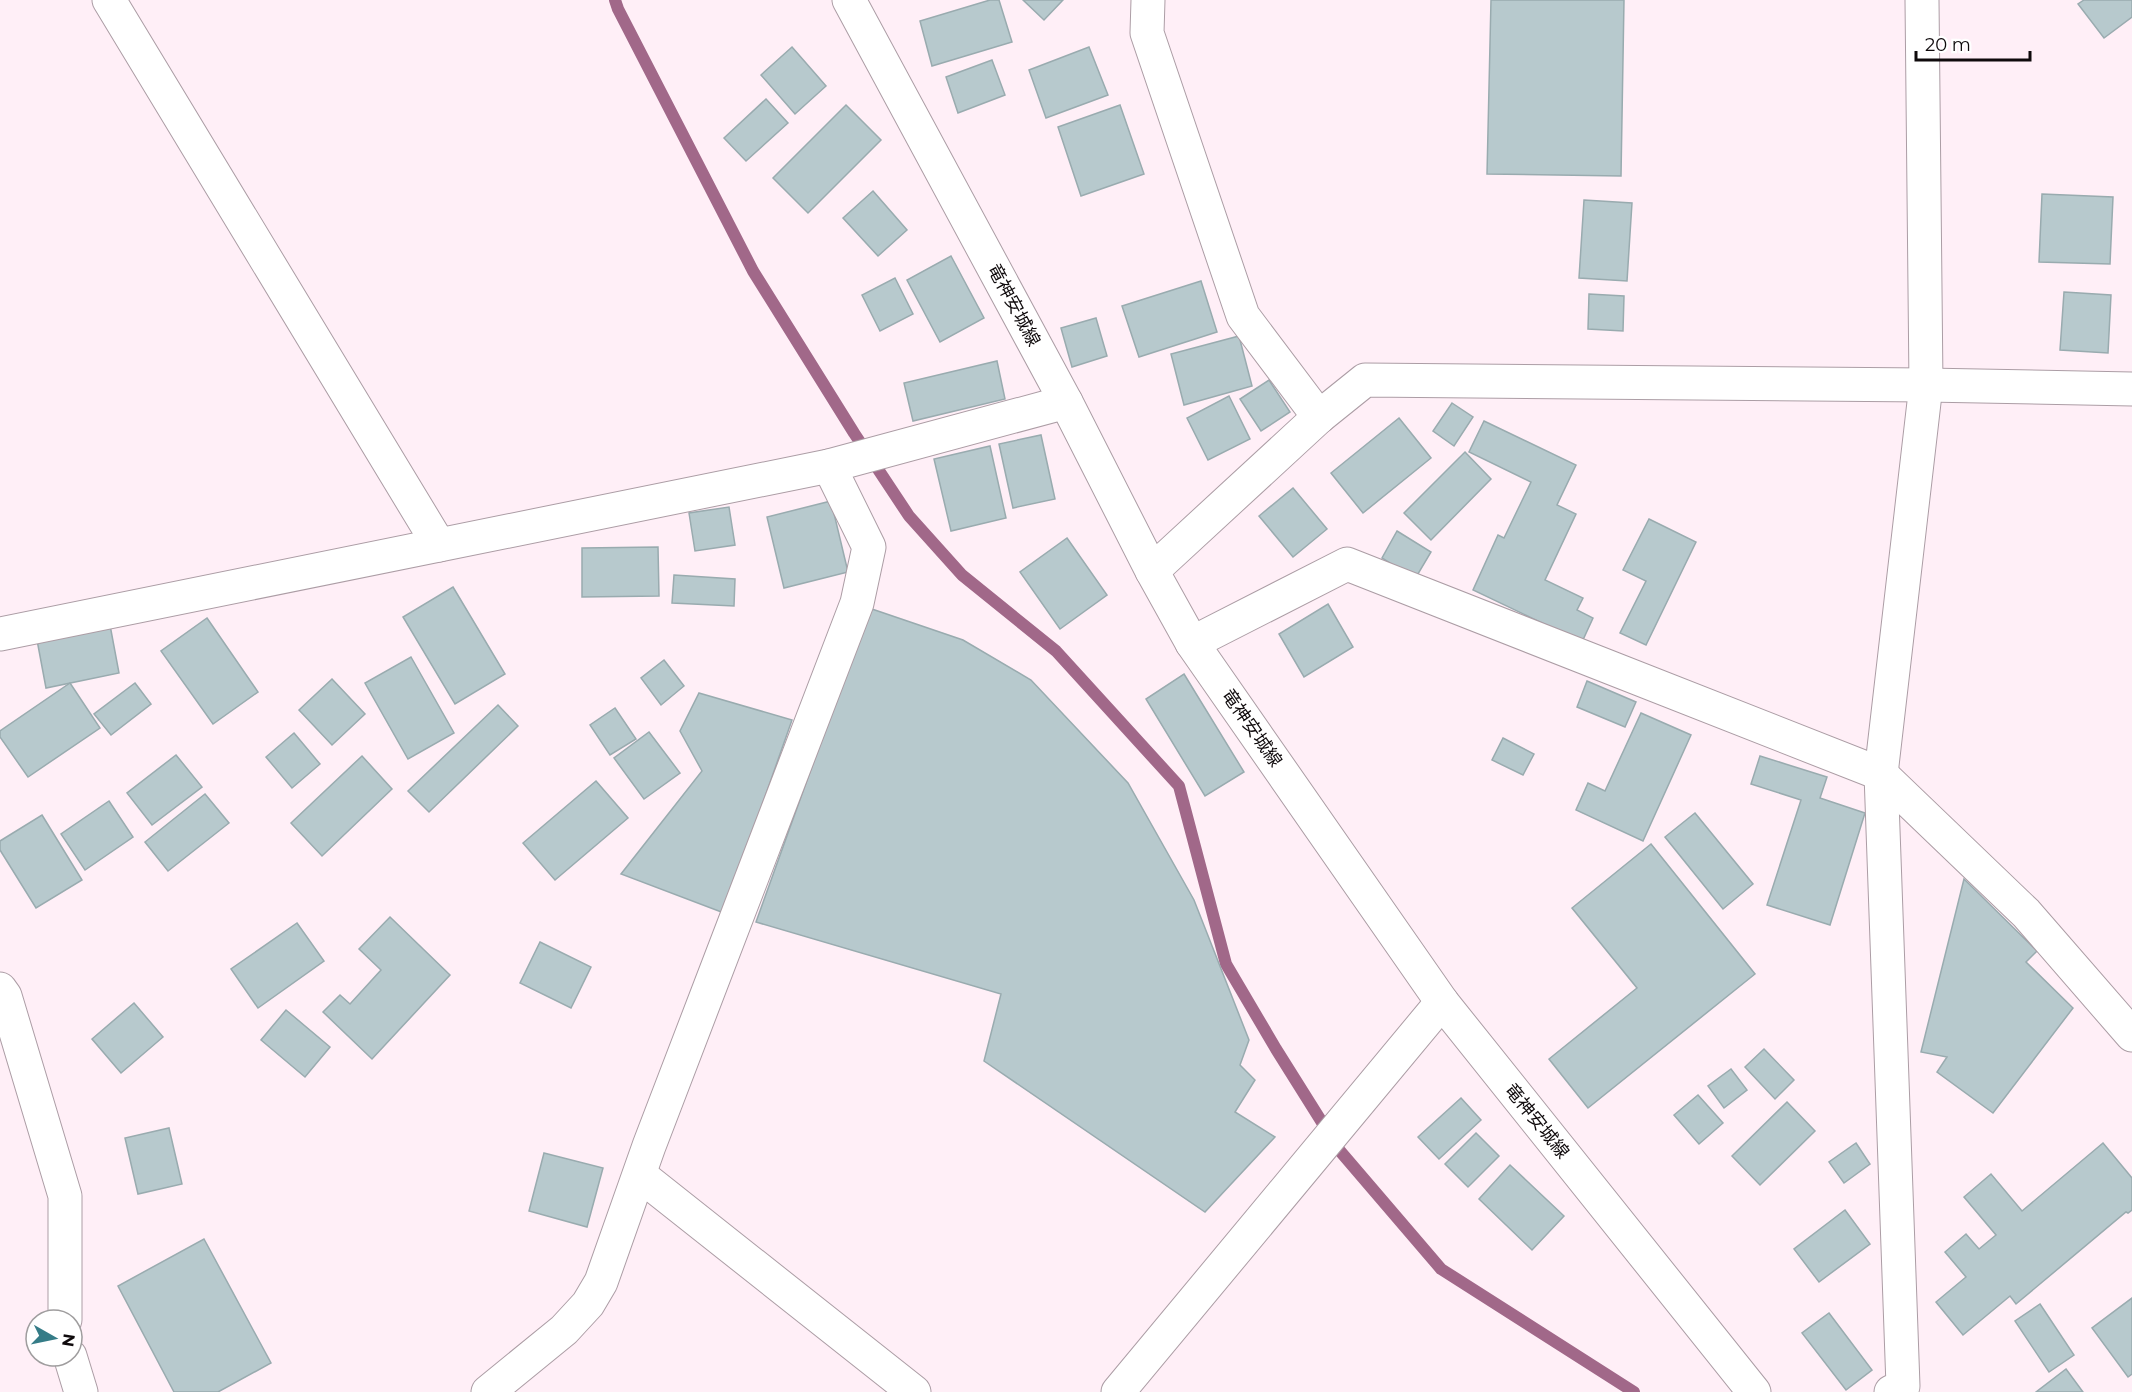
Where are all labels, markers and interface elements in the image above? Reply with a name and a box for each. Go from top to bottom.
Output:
scale bar [1916,24,2030,62]
text: 20 m [1925,34,1971,56]
street label: 竜神安城線 [983,260,1045,350]
street label: 竜神安城線 [1217,685,1287,771]
street label: 竜神安城線 [1500,1079,1574,1163]
north arrow [24,1308,84,1368]
text: N [58,1332,79,1348]

